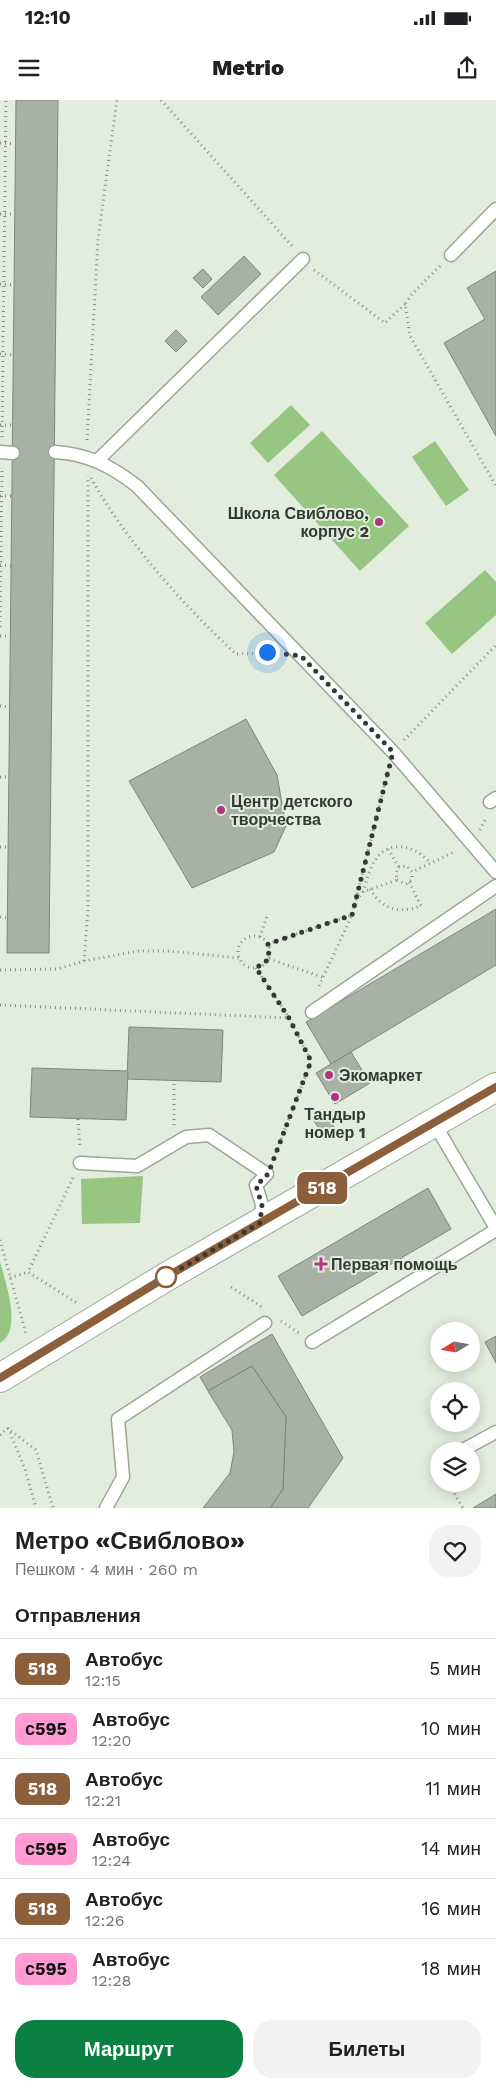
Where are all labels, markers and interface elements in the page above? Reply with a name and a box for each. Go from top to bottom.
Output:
text: 12:10 [25,6,71,29]
icon: menu [15,54,43,82]
icon: share [453,54,481,82]
text: Metrio [212,55,284,80]
place label: Школа Свиблово, корпус 2 [228,504,369,541]
marker: Школа Свиблово, корпус 2 [373,516,385,528]
your location [255,640,280,665]
place label: Центр детского творчества [231,792,353,829]
marker: Центр детского творчества [215,804,227,816]
place label: Экомаркет [339,1066,423,1085]
marker: Экомаркет [323,1069,335,1081]
marker: Тандыр номер 1 [329,1091,341,1103]
place label: Тандыр номер 1 [304,1105,366,1142]
line badge: 518 [293,1172,351,1204]
text: 518 [307,1177,337,1198]
place label: Первая помощь [331,1255,458,1274]
marker: Первая помощь [315,1258,327,1270]
unlabelled marker [155,1266,177,1288]
north arrow [430,1322,480,1372]
map controls [430,1322,480,1492]
button: locate [430,1382,480,1432]
button: layers [430,1442,480,1492]
button: heart [429,1525,481,1577]
text: Метро «Свиблово» [15,1527,245,1555]
text: Пешком · 4 мин · 260 m [15,1560,198,1579]
text: Отправления [15,1604,141,1627]
text: Автобус [85,1648,163,1671]
text: 5 мин [429,1657,481,1680]
text: 518 [28,1658,57,1679]
text: 12:15 [85,1671,121,1690]
text: Автобус [92,1708,170,1731]
text: 10 мин [421,1717,481,1740]
text: с595 [25,1718,67,1739]
text: 12:20 [92,1731,132,1750]
text: Автобус [85,1768,163,1791]
text: 11 мин [426,1777,481,1800]
text: 518 [28,1778,57,1799]
text: 12:21 [85,1791,121,1810]
text: Автобус [92,1828,170,1851]
text: 14 мин [421,1837,481,1860]
text: с595 [25,1838,67,1859]
text: 12:24 [92,1851,131,1870]
text: Автобус [85,1888,163,1911]
text: 16 мин [421,1897,481,1920]
text: 518 [28,1898,57,1919]
text: 12:26 [85,1911,124,1930]
text: Автобус [92,1948,170,1971]
text: 18 мин [421,1957,481,1980]
text: с595 [25,1958,67,1979]
text: 12:28 [92,1971,131,1990]
button: Маршрут [15,2020,243,2078]
button: Билеты [253,2020,481,2078]

